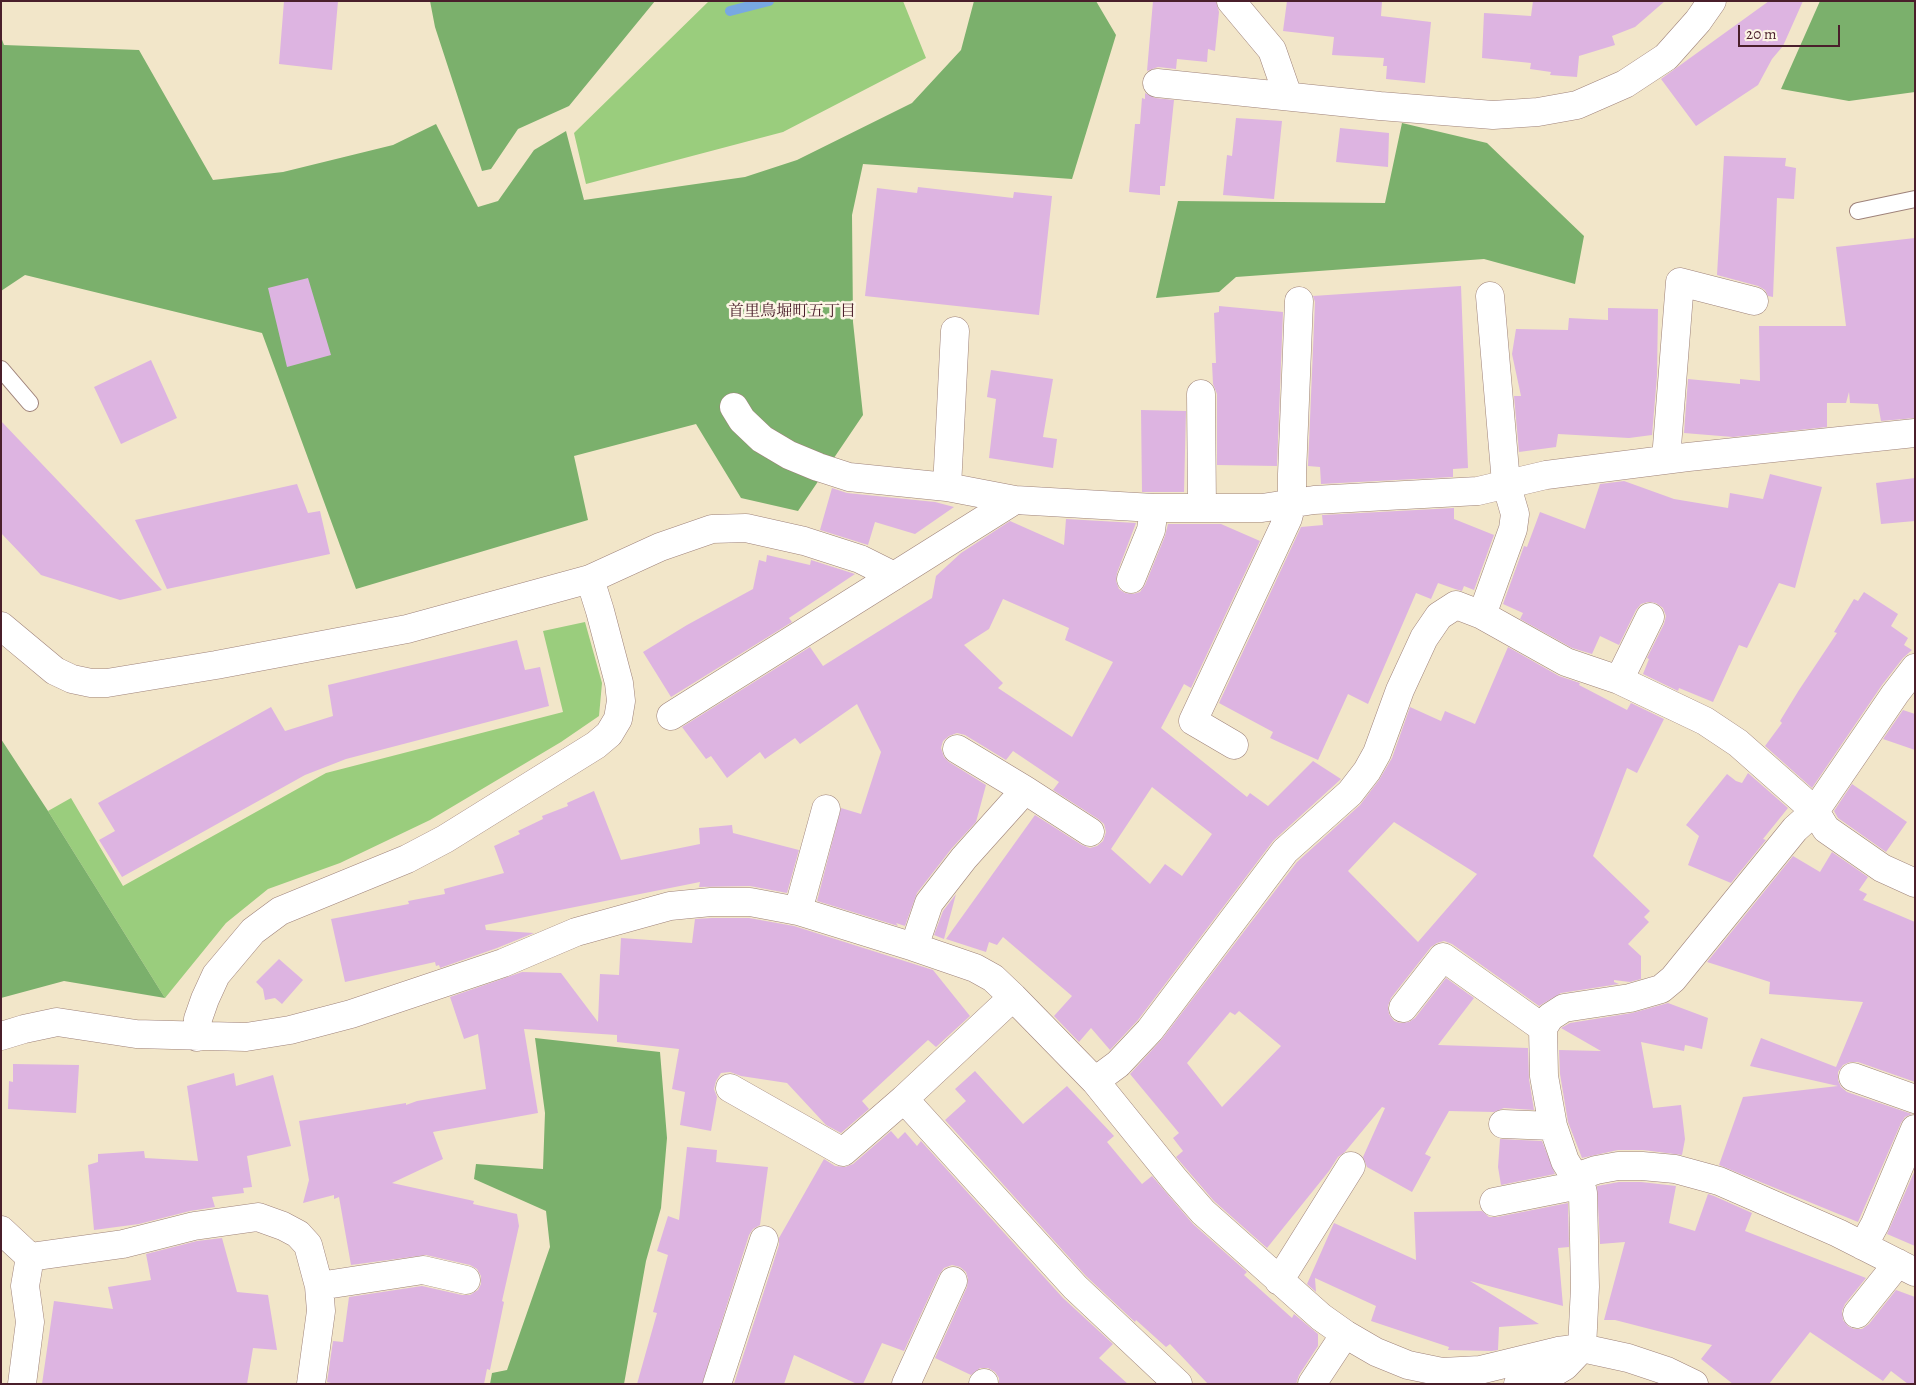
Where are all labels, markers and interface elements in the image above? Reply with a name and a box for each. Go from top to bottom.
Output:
scale bar [1741,15,1844,47]
text: 20 m [1746,24,1777,44]
district label: 首里鳥堀町五丁目 [728,302,856,322]

